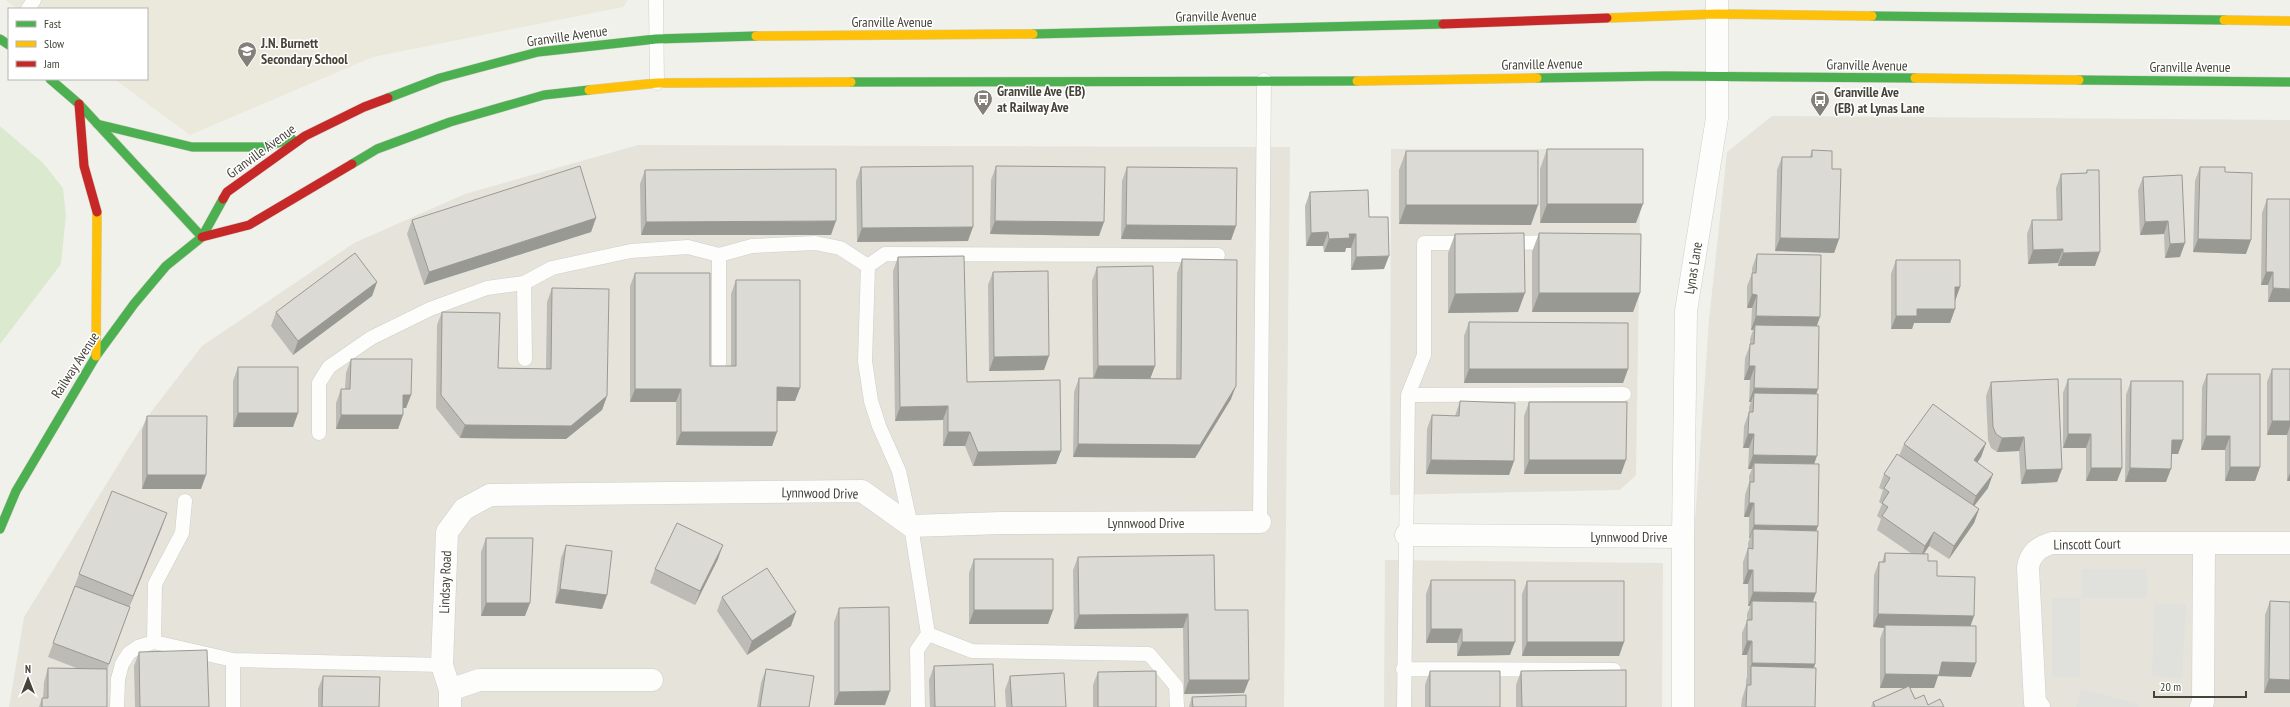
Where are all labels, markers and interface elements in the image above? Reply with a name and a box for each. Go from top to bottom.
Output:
street label: Granville Avenue [1175,6,1257,26]
legend [8,8,148,80]
street label: Granville Avenue [851,13,933,31]
text: Fast [44,16,62,31]
street label: Granville Avenue [526,21,609,51]
place label: J.N. Burnett Secondary School [260,34,348,68]
text: Slow [44,36,65,51]
school or university icon: J.N. Burnett Secondary School [236,40,258,68]
street label: Granville Avenue [1501,54,1583,74]
street label: Granville Avenue [1826,55,1908,75]
text: Jam [43,56,60,71]
street label: Granville Avenue [2149,58,2231,76]
place label: Granville Ave (EB) at Railway Ave [997,82,1086,116]
place label: Granville Ave (EB) at Lynas Lane [1834,83,1925,117]
bus stop icon: Granville Ave (EB) at Railway Ave [972,88,994,116]
bus stop icon: Granville Ave (EB) at Lynas Lane [1809,89,1831,117]
street label: Granville Avenue [223,120,299,182]
street label: Lynas Lane [1680,240,1706,295]
street label: Railway Avenue [47,328,103,401]
street label: Lynnwood Drive [781,483,859,503]
street label: Lynnwood Drive [1108,514,1185,532]
street label: Lynnwood Drive [1591,528,1668,546]
street label: Linscott Court [2053,534,2121,554]
street label: Lindsay Road [435,550,455,614]
north arrow [8,659,48,699]
text: N [25,662,31,676]
scale bar [2154,673,2246,699]
text: 20 m [2160,679,2181,694]

